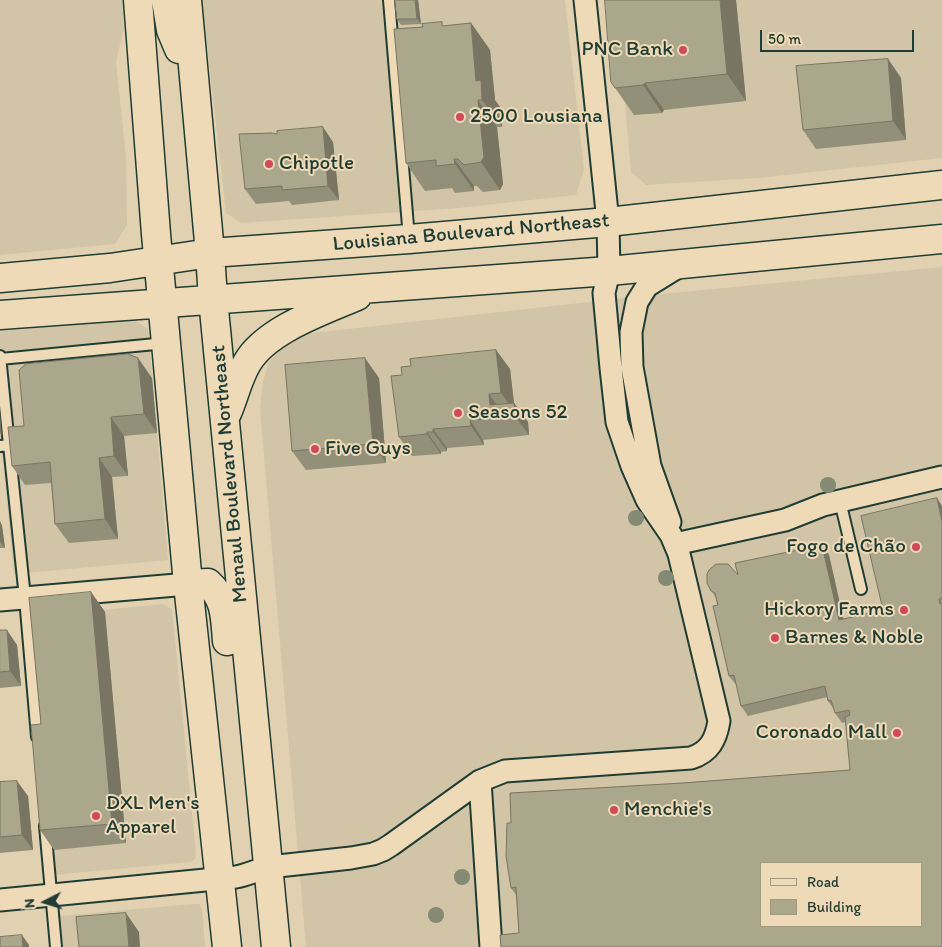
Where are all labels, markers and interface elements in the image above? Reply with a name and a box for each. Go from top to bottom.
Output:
scale bar [762,20,916,52]
text: 50 m [768,30,801,48]
place label: PNC Bank [582,37,673,63]
marker: PNC Bank [677,44,689,56]
place label: 2500 Lousiana [470,104,603,130]
marker: 2500 Lousiana [454,111,466,123]
place label: Chipotle [279,151,354,177]
marker: Chipotle [263,158,275,170]
street label: Louisiana Boulevard Northeast [332,208,610,258]
street label: Menaul Boulevard Northeast [206,344,254,604]
place label: Seasons 52 [468,400,568,426]
marker: Seasons 52 [452,407,464,419]
place label: Five Guys [325,436,411,462]
marker: Five Guys [309,443,321,455]
place label: Fogo de Chão [786,534,906,560]
marker: Fogo de Chão [910,541,922,553]
place label: Hickory Farms [764,597,894,623]
marker: Hickory Farms [898,604,910,616]
place label: Barnes & Noble [785,625,923,651]
marker: Barnes & Noble [769,632,781,644]
place label: Coronado Mall [755,720,887,746]
marker: Coronado Mall [891,727,903,739]
place label: DXL Men's Apparel [106,791,200,841]
place label: Menchie's [624,797,712,823]
marker: Menchie's [608,804,620,816]
marker: DXL Men's Apparel [90,810,102,822]
legend [760,862,922,927]
text: Road [807,873,839,891]
north arrow [20,877,70,927]
text: N [21,898,38,909]
text: Building [807,898,861,916]

